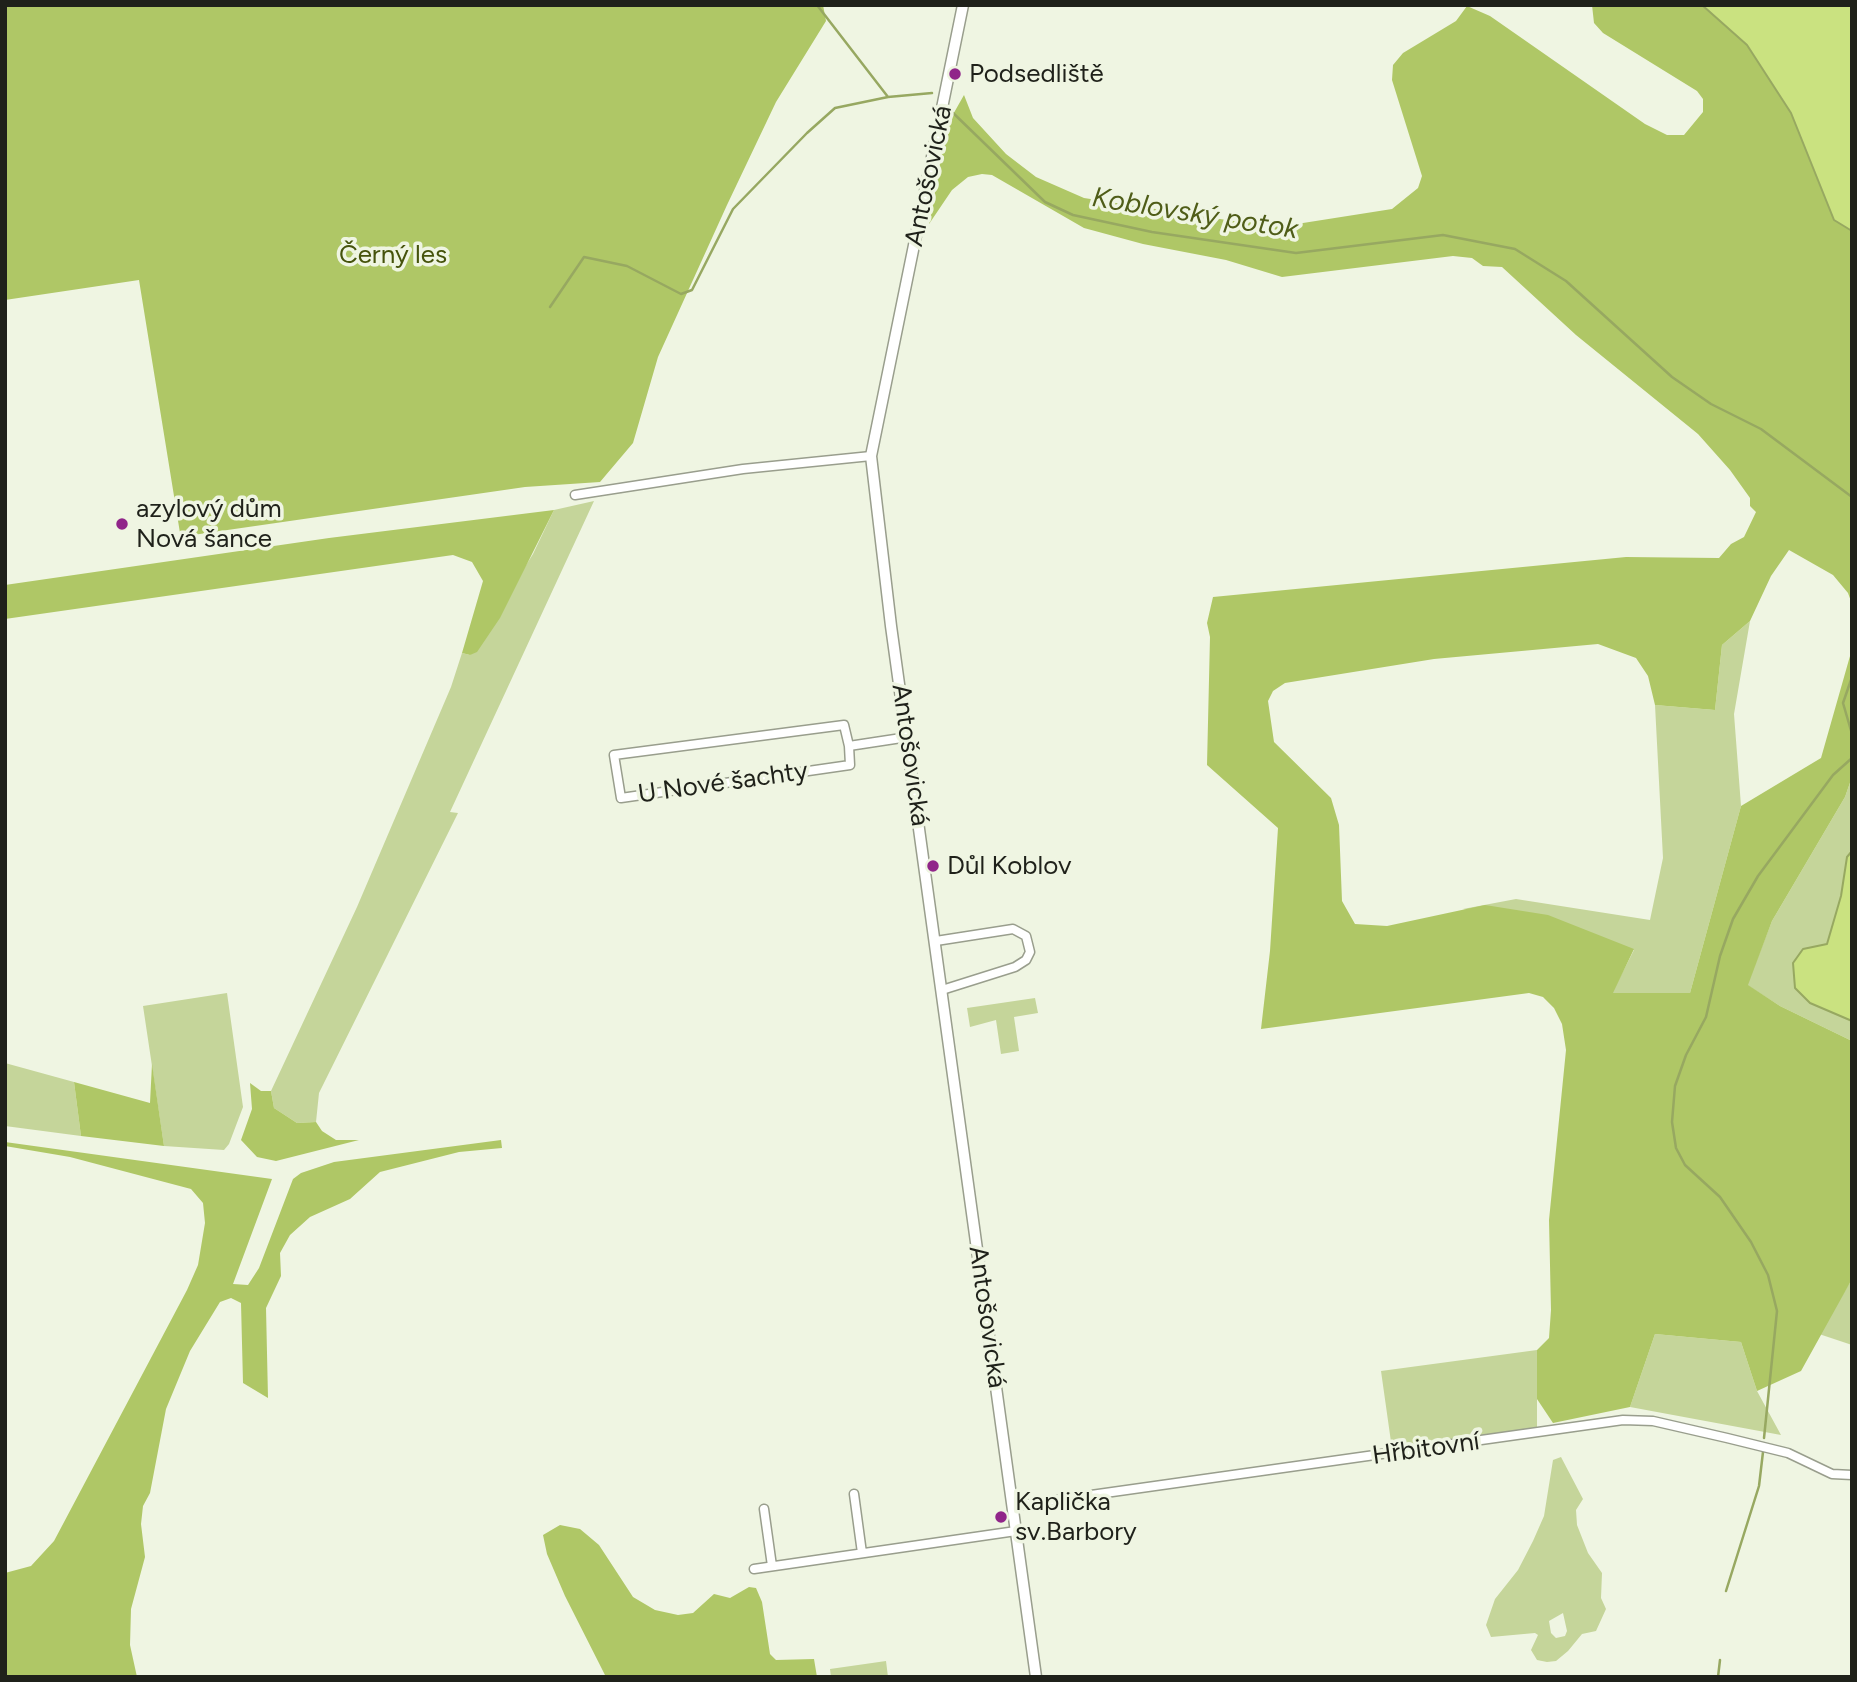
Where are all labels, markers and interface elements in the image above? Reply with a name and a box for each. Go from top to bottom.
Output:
place label: Podsedliště [969,58,1104,90]
marker: Podsedliště [947,66,963,82]
street label: Antošovická [899,103,959,249]
water label: Koblovský potok [1090,181,1300,247]
park label: Černý les [339,239,447,271]
place label: azylový dům Nová šance [136,493,282,554]
marker: azylový dům Nová šance [114,516,130,532]
street label: Antošovická [885,682,935,828]
street label: U Nové šachty [636,756,810,810]
place label: Důl Koblov [947,850,1071,882]
marker: Důl Koblov [925,858,941,874]
street label: Antošovická [962,1244,1012,1390]
street label: Hřbitovní [1370,1426,1482,1472]
place label: Kaplička sv.Barbory [1015,1486,1137,1548]
marker: Kaplička sv.Barbory [993,1509,1009,1525]

